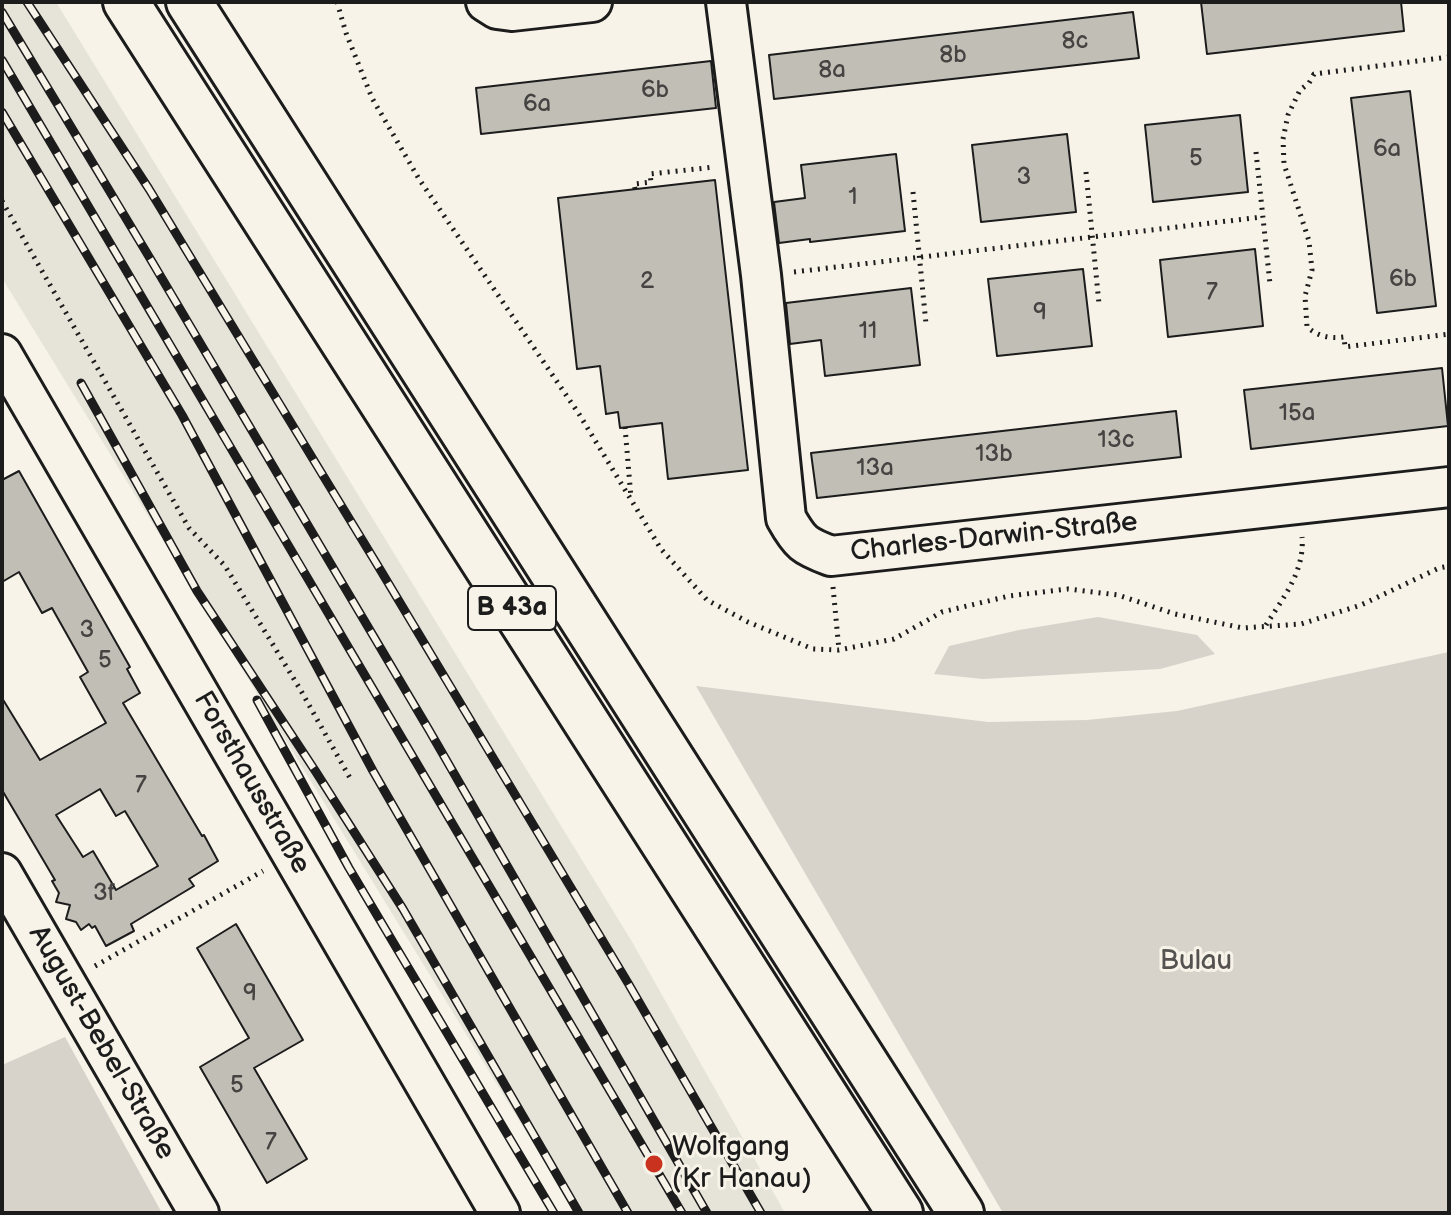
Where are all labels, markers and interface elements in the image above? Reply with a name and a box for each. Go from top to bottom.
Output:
house number: 8c [1062,28,1088,56]
house number: 8b [939,42,967,70]
house number: 8a [818,57,846,85]
house number: 6b [641,77,669,105]
house number: 6a [523,91,551,119]
house number: 6a [1373,136,1401,164]
house number: 5 [1189,145,1203,173]
house number: 3 [1017,164,1031,192]
house number: 1 [848,184,858,212]
house number: 6b [1389,266,1417,294]
house number: 2 [640,268,654,296]
house number: 7 [1206,279,1218,307]
house number: 9 [1033,299,1047,327]
house number: 11 [859,318,877,346]
house number: 15a [1279,400,1315,428]
house number: 13c [1098,427,1134,455]
house number: 13b [975,441,1013,469]
house number: 13a [856,455,894,483]
street label: Charles-Darwin-Straße [849,506,1139,570]
road number: B 43a [468,586,556,630]
house number: 3 [80,617,94,645]
house number: 5 [98,647,112,675]
street label: Forsthausstraße [185,686,317,880]
house number: 7 [135,772,147,800]
house number: 3f [93,880,115,908]
street label: August-Bebel-Straße [20,920,182,1166]
park label: Bulau [1160,945,1232,979]
house number: 9 [243,980,257,1008]
house number: 5 [230,1072,244,1100]
house number: 7 [265,1129,277,1157]
place label: Wolfgang (Kr Hanau) [672,1131,812,1197]
marker: Wolfgang (Kr Hanau) [643,1153,665,1175]

